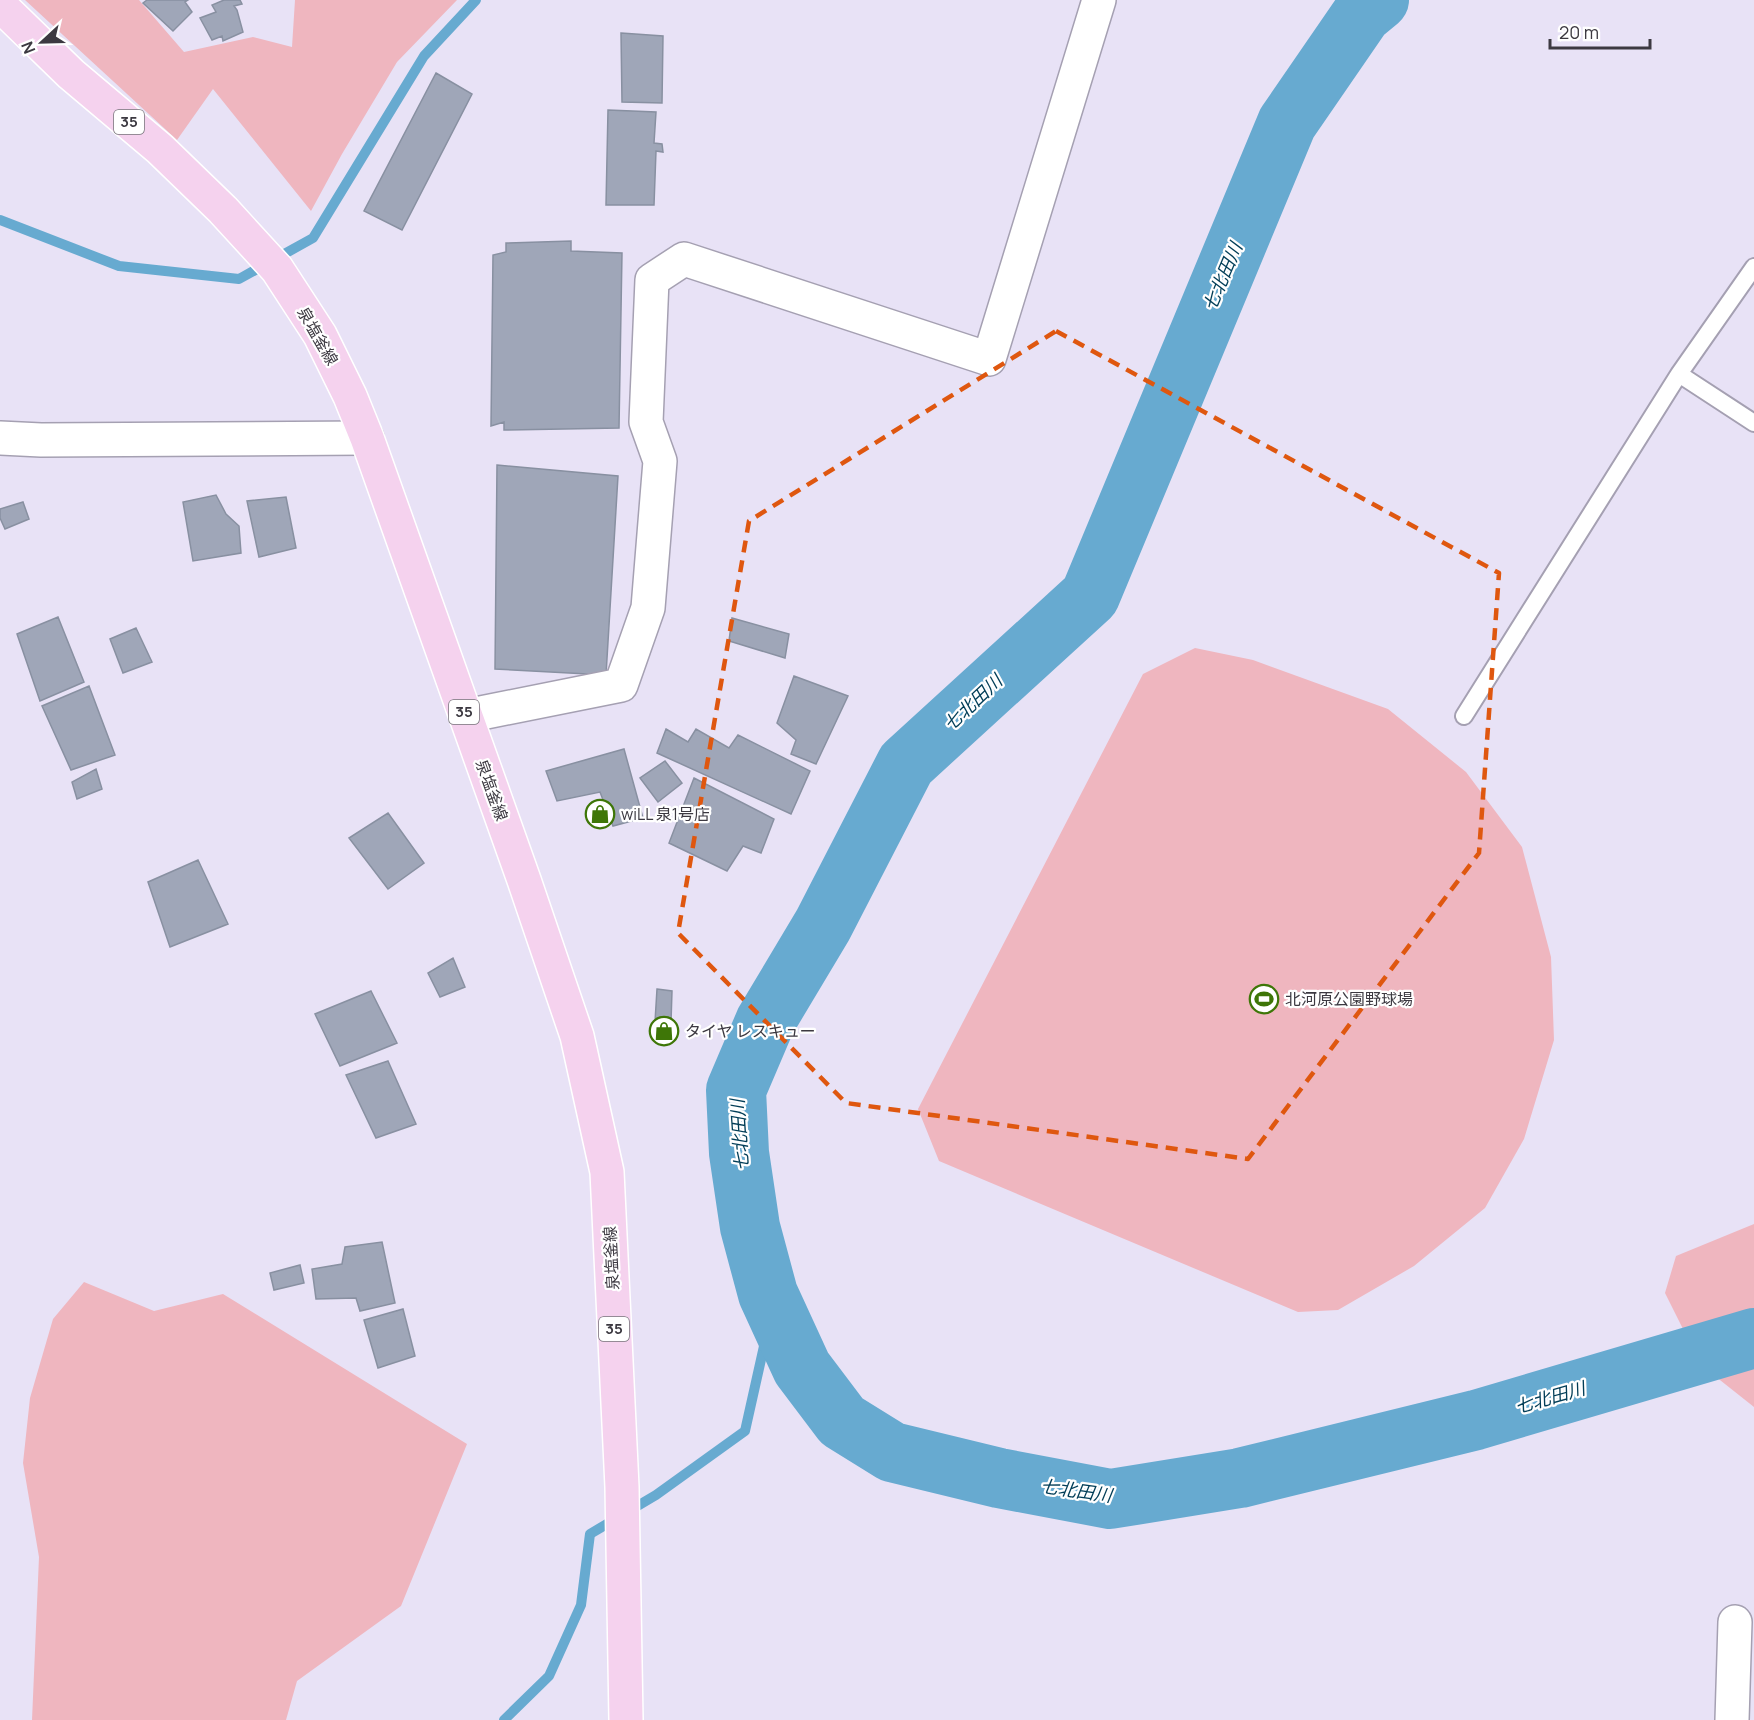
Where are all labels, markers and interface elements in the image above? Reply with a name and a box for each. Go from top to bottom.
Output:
north arrow [12,12,72,72]
scale bar [1550,12,1650,50]
text: 20 m [1559,20,1599,44]
text: N [16,38,40,57]
road number: 35 [114,110,144,134]
water label: 七北田川 [1197,237,1248,314]
street label: 泉塩釜線 [292,303,344,369]
water label: 七北田川 [938,668,1008,736]
road number: 35 [449,700,479,724]
street label: 泉塩釜線 [471,756,513,824]
shop icon: wiLL 泉1号店 [584,798,616,830]
place label: wiLL 泉1号店 [621,803,710,825]
sports icon: 北河原公園野球場 [1248,983,1280,1015]
place label: 北河原公園野球場 [1285,988,1413,1010]
shop icon: タイヤ レスキュー [648,1015,680,1047]
place label: タイヤ レスキュー [685,1020,816,1042]
water label: 七北田川 [724,1096,753,1172]
street label: 泉塩釜線 [598,1225,624,1291]
road number: 35 [599,1317,629,1341]
water label: 七北田川 [1512,1375,1590,1418]
water label: 七北田川 [1039,1473,1115,1507]

